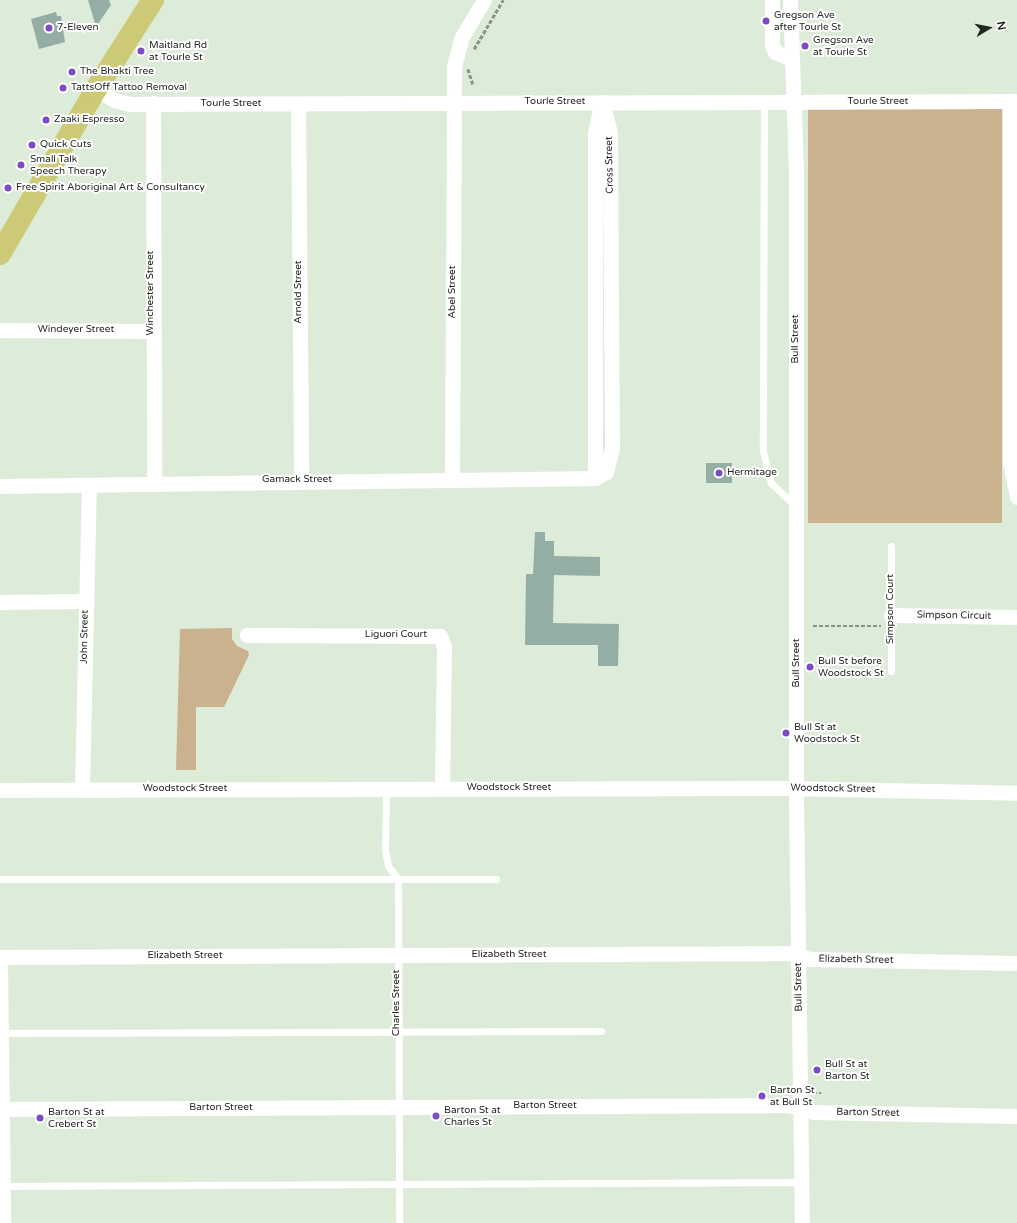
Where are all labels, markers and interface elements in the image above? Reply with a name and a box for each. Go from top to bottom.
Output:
north arrow [969,8,1009,48]
place label: Gregson Ave after Tourle St [774,9,841,32]
marker: Gregson Ave after Tourle St [761,16,771,26]
text: N [994,20,1008,31]
place label: 7-Eleven [57,22,99,34]
marker: 7-Eleven [44,23,54,33]
place label: Gregson Ave at Tourle St [813,34,874,58]
place label: Maitland Rd at Tourle St [149,39,207,62]
marker: Gregson Ave at Tourle St [800,41,810,51]
marker: Maitland Rd at Tourle St [136,46,146,56]
place label: The Bhakti Tree [80,66,154,78]
marker: The Bhakti Tree [67,67,77,77]
place label: TattsOff Tattoo Removal [71,82,187,94]
marker: TattsOff Tattoo Removal [58,83,68,93]
street label: Tourle Street [525,96,585,108]
street label: Tourle Street [848,96,908,108]
street label: Tourle Street [201,98,261,110]
place label: Zaaki Espresso [54,114,125,126]
marker: Zaaki Espresso [41,115,51,125]
street label: Cross Street [603,136,617,194]
place label: Quick Cuts [40,139,92,151]
marker: Quick Cuts [27,140,37,150]
place label: Small Talk Speech Therapy [30,153,107,176]
marker: Small Talk Speech Therapy [15,159,27,171]
place label: Free Spirit Aboriginal Art & Consultancy [16,182,205,194]
marker: Free Spirit Aboriginal Art & Consultancy [3,183,13,193]
street label: Winchester Street [145,251,157,335]
street label: Arnold Street [293,260,305,324]
street label: Abel Street [447,265,459,319]
street label: Bull Street [790,314,802,364]
street label: Windeyer Street [38,324,114,336]
place label: Hermitage [727,467,777,479]
marker: Hermitage [714,468,724,478]
street label: Gamack Street [262,474,332,486]
street label: Simpson Court [885,574,897,644]
street label: Simpson Circuit [917,609,991,623]
street label: John Street [79,610,91,664]
street label: Liguori Court [365,629,427,641]
street label: Bull Street [791,638,803,688]
place label: Bull St before Woodstock St [818,655,884,678]
marker: Bull St before Woodstock St [805,662,815,672]
place label: Bull St at Woodstock St [794,721,860,744]
marker: Bull St at Woodstock St [781,728,791,738]
street label: Woodstock Street [467,782,551,794]
street label: Woodstock Street [791,782,875,796]
street label: Woodstock Street [143,783,227,795]
street label: Elizabeth Street [471,949,547,961]
street label: Elizabeth Street [147,950,223,962]
street label: Elizabeth Street [818,953,894,967]
street label: Bull Street [793,962,805,1012]
street label: Charles Street [391,970,403,1036]
place label: Bull St at Barton St [825,1058,870,1082]
marker: Bull St at Barton St [812,1065,822,1075]
place label: Barton St at Bull St [770,1084,815,1108]
marker: Barton St at Bull St [757,1091,767,1101]
street label: Barton Street [513,1100,577,1112]
street label: Barton Street [189,1102,253,1114]
place label: Barton St at Charles St [444,1104,501,1128]
place label: Barton St at Crebert St [48,1106,105,1130]
street label: Barton Street [836,1106,900,1120]
marker: Barton St at Charles St [431,1111,441,1121]
marker: Barton St at Crebert St [35,1113,45,1123]

